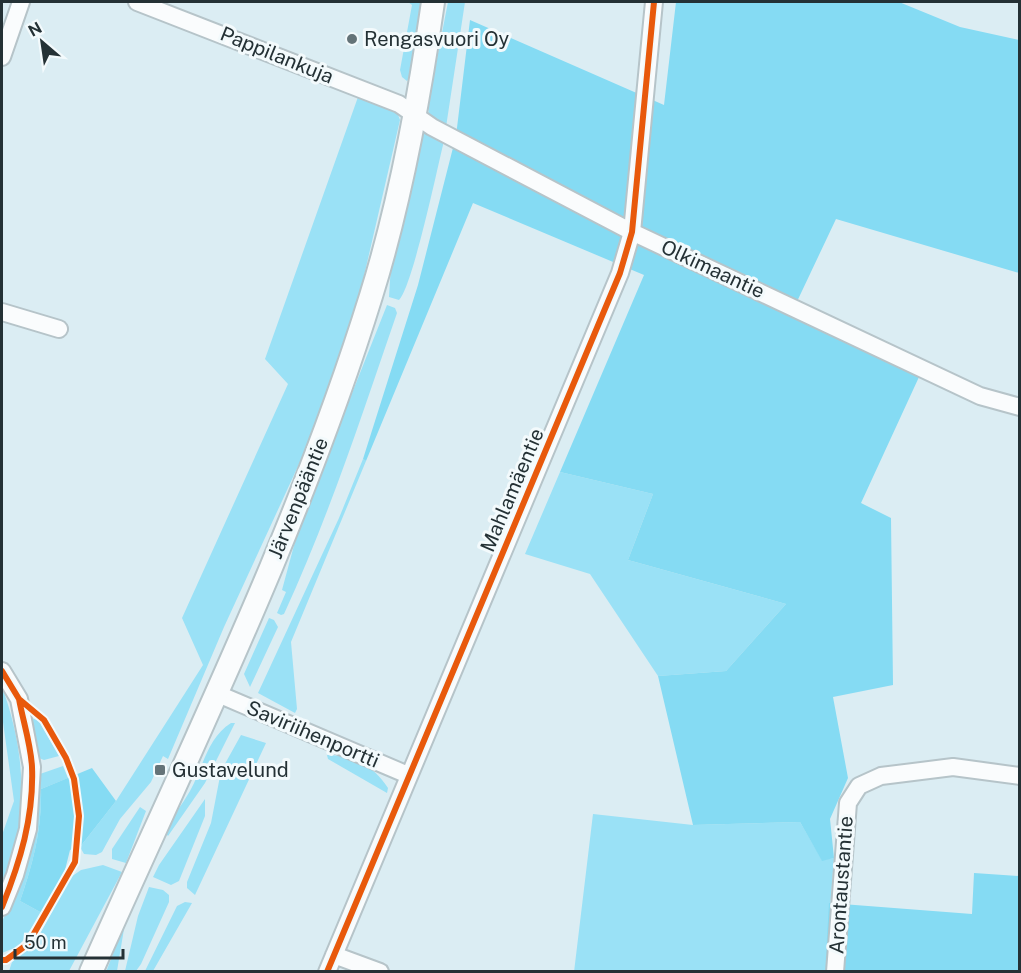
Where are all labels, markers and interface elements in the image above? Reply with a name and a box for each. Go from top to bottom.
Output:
north arrow [12,12,72,72]
text: N [25,18,45,41]
street label: Pappilankuja [217,21,337,89]
place label: Rengasvuori Oy [364,27,510,51]
marker: Rengasvuori Oy [345,32,359,46]
street label: Olkimaantie [657,235,769,303]
street label: Mahlamäentie [475,425,549,555]
street label: Järvenpääntie [263,434,333,562]
street label: Saviriihenportti [243,695,383,773]
place label: Gustavelund [172,758,289,782]
marker: Gustavelund [153,763,167,777]
street label: Arontaustantie [824,815,858,955]
scale bar [15,922,123,960]
text: 50 m [24,932,67,953]

